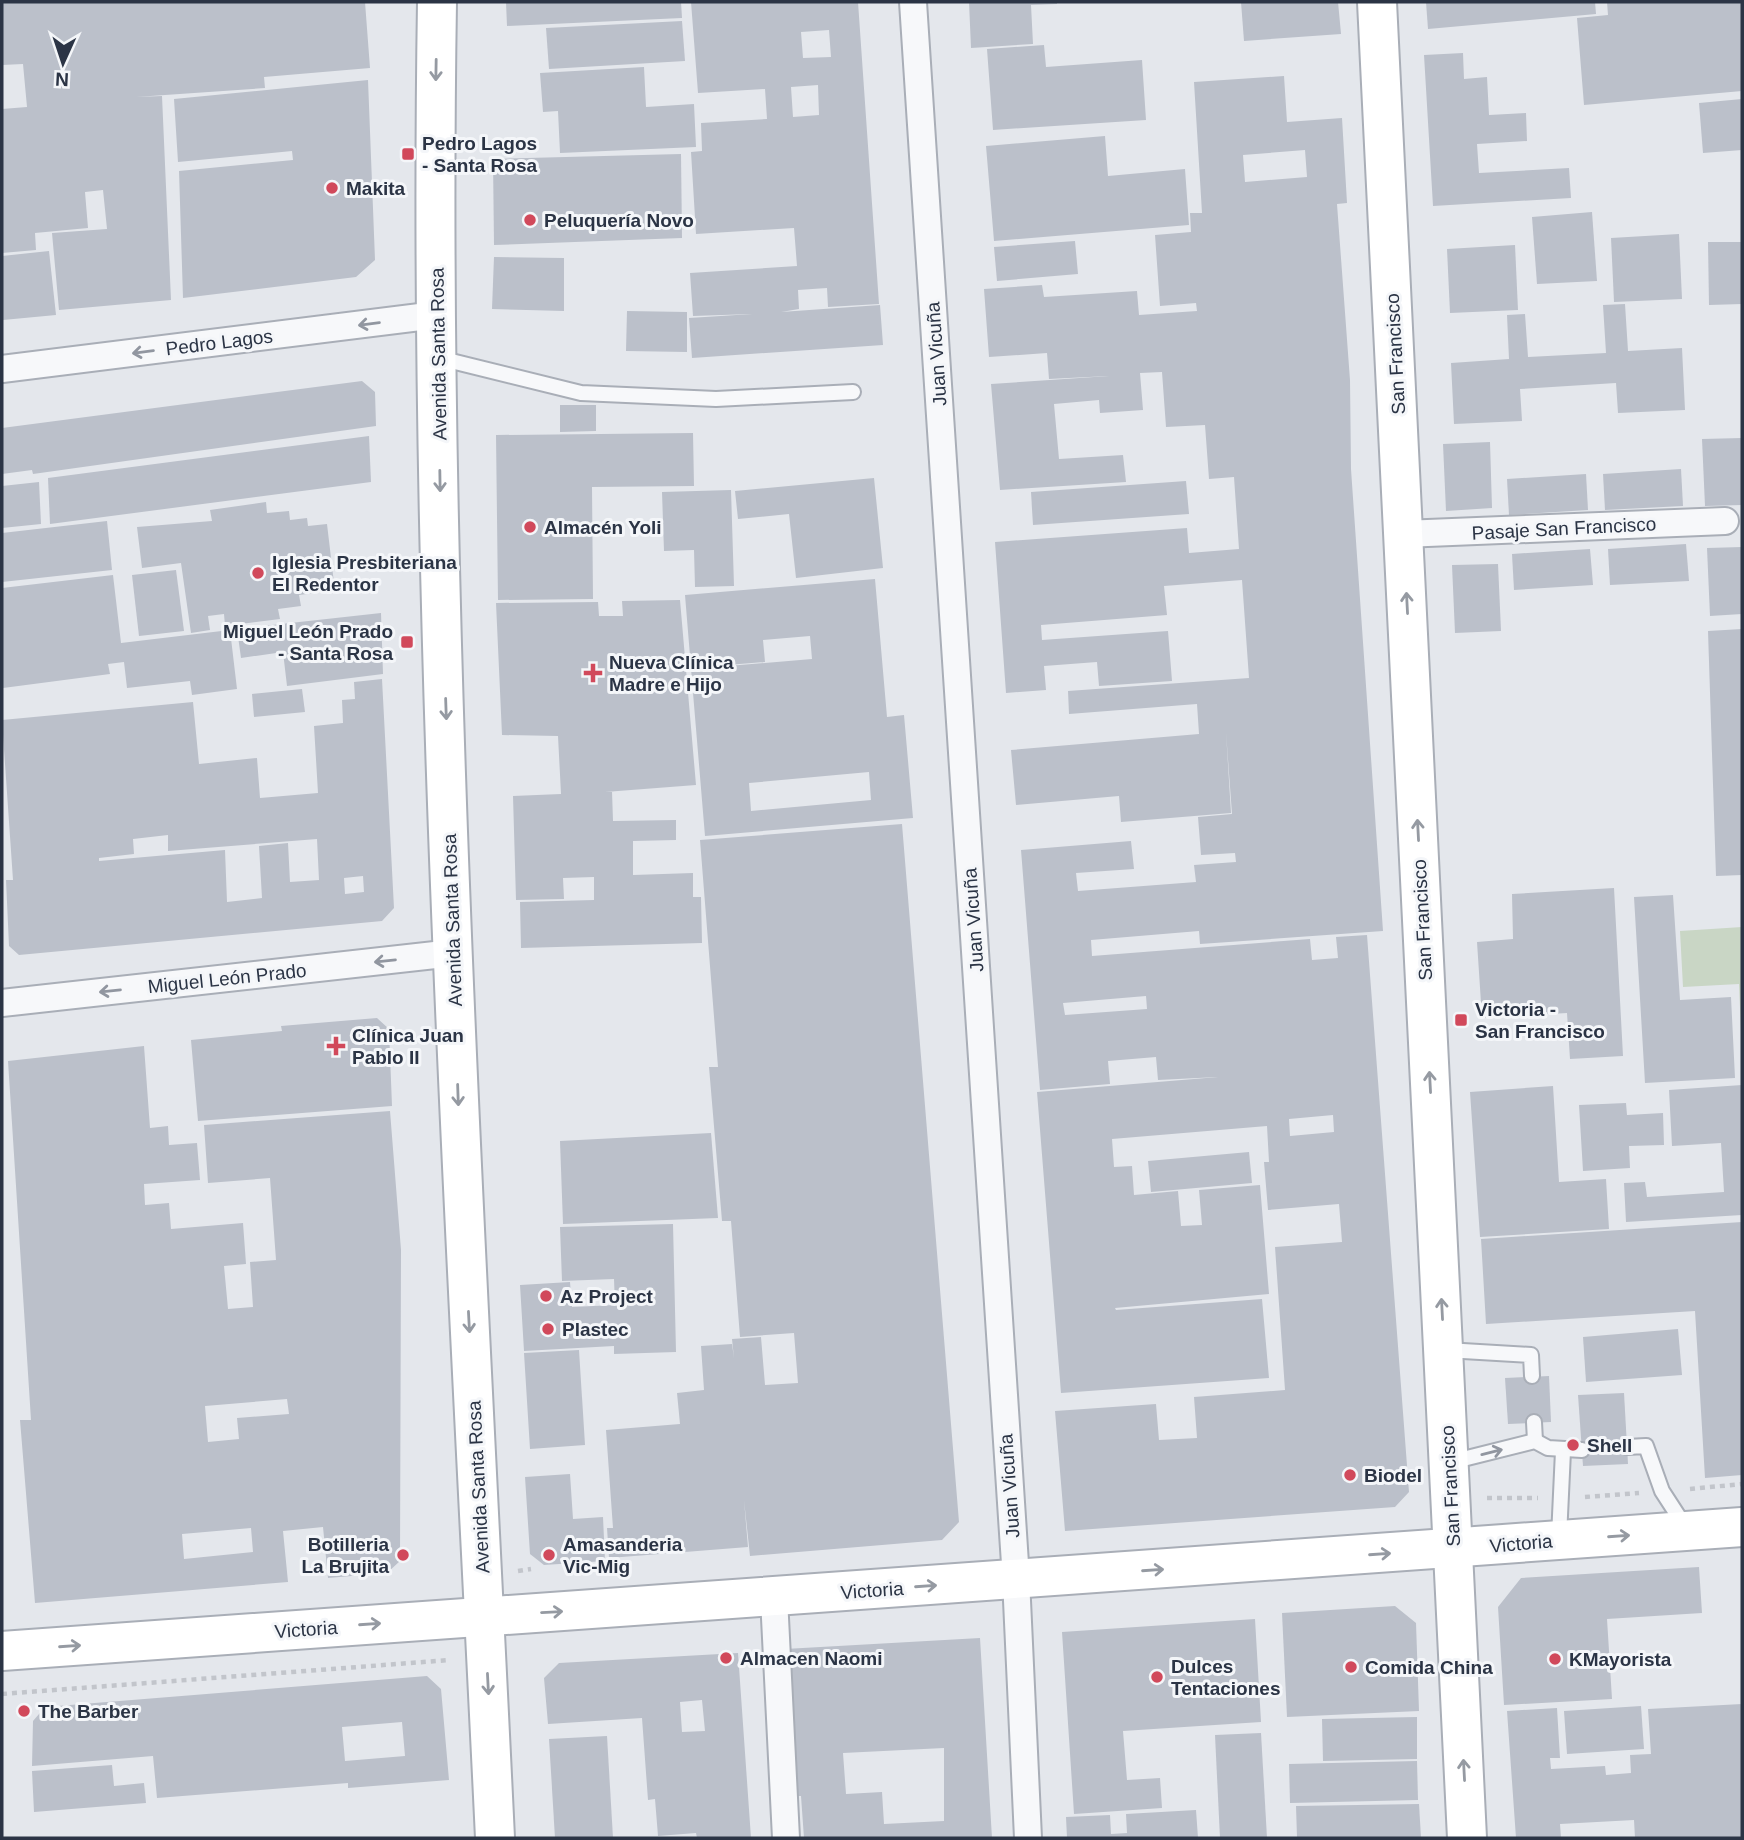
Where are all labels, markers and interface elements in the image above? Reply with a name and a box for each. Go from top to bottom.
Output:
north arrow [28,28,98,98]
one-way arrow [429,58,443,81]
text: N [55,69,70,90]
place label: Pedro Lagos - Santa Rosa [422,133,538,176]
marker: Pedro Lagos - Santa Rosa [400,146,416,162]
place label: Makita [346,178,406,199]
marker: Makita [324,180,340,196]
place label: Peluquería Novo [544,210,694,231]
marker: Peluquería Novo [522,212,538,228]
street label: Avenida Santa Rosa [426,267,451,441]
street label: San Francisco [1382,293,1409,415]
street label: Juan Vicuña [922,301,951,407]
one-way arrow [358,317,380,330]
street label: Pedro Lagos [164,326,274,359]
one-way arrow [132,345,155,358]
one-way arrow [433,470,447,493]
street label: Pasaje San Francisco [1471,513,1657,544]
place label: Almacén Yoli [544,517,662,538]
marker: Almacén Yoli [522,519,538,535]
place label: Iglesia Presbiteriana El Redentor [272,552,457,595]
marker: Iglesia Presbiteriana El Redentor [250,565,266,581]
one-way arrow [1400,592,1413,615]
place label: Miguel León Prado - Santa Rosa [223,621,393,664]
marker: Miguel León Prado - Santa Rosa [399,634,415,650]
place label: Nueva Clínica Madre e Hijo [609,652,734,695]
marker: Nueva Clínica Madre e Hijo [583,663,603,683]
one-way arrow [439,697,452,720]
one-way arrow [1411,820,1424,842]
street label: Avenida Santa Rosa [439,833,466,1007]
street label: San Francisco [1409,859,1436,981]
street label: Juan Vicuña [959,867,988,973]
one-way arrow [374,954,397,967]
street label: Miguel León Prado [147,960,307,997]
one-way arrow [99,985,122,998]
place label: Victoria - San Francisco [1475,999,1605,1042]
marker: Victoria - San Francisco [1453,1012,1469,1028]
place label: Clínica Juan Pablo II [352,1025,464,1068]
marker: Clínica Juan Pablo II [326,1036,346,1056]
one-way arrow [1424,1071,1437,1094]
one-way arrow [452,1083,465,1106]
place label: Az Project [560,1286,654,1307]
marker: Az Project [538,1288,554,1304]
one-way arrow [1435,1298,1448,1321]
one-way arrow [463,1310,476,1333]
place label: Plastec [562,1319,629,1340]
marker: Plastec [540,1321,556,1337]
street label: Avenida Santa Rosa [463,1400,494,1574]
street label: San Francisco [1437,1425,1464,1547]
street label: Juan Vicuña [995,1433,1024,1539]
place label: Shell [1587,1435,1632,1456]
marker: Shell [1565,1437,1581,1453]
one-way arrow [1480,1445,1503,1458]
place label: Biodel [1364,1465,1422,1486]
marker: Biodel [1342,1467,1358,1483]
one-way arrow [1607,1529,1630,1542]
street label: Victoria [1489,1530,1554,1557]
place label: Botilleria La Brujita [301,1534,389,1577]
place label: Amasanderia Vic-Mig [563,1534,683,1577]
marker: Botilleria La Brujita [395,1547,411,1563]
marker: Amasanderia Vic-Mig [541,1547,557,1563]
one-way arrow [1368,1547,1391,1560]
one-way arrow [1141,1563,1164,1576]
street label: Victoria [840,1578,905,1603]
one-way arrow [914,1579,937,1592]
one-way arrow [540,1605,563,1618]
street label: Victoria [274,1617,339,1642]
one-way arrow [358,1617,381,1630]
one-way arrow [58,1639,81,1652]
place label: Almacen Naomi [740,1648,883,1669]
place label: KMayorista [1569,1649,1672,1670]
marker: Almacen Naomi [718,1650,734,1666]
marker: KMayorista [1547,1651,1563,1667]
place label: Dulces Tentaciones [1171,1656,1280,1699]
place label: Comida China [1365,1657,1493,1678]
marker: Comida China [1343,1659,1359,1675]
marker: Dulces Tentaciones [1149,1669,1165,1685]
one-way arrow [481,1673,494,1696]
place label: The Barber [38,1701,139,1722]
marker: The Barber [16,1703,32,1719]
one-way arrow [1457,1759,1470,1782]

